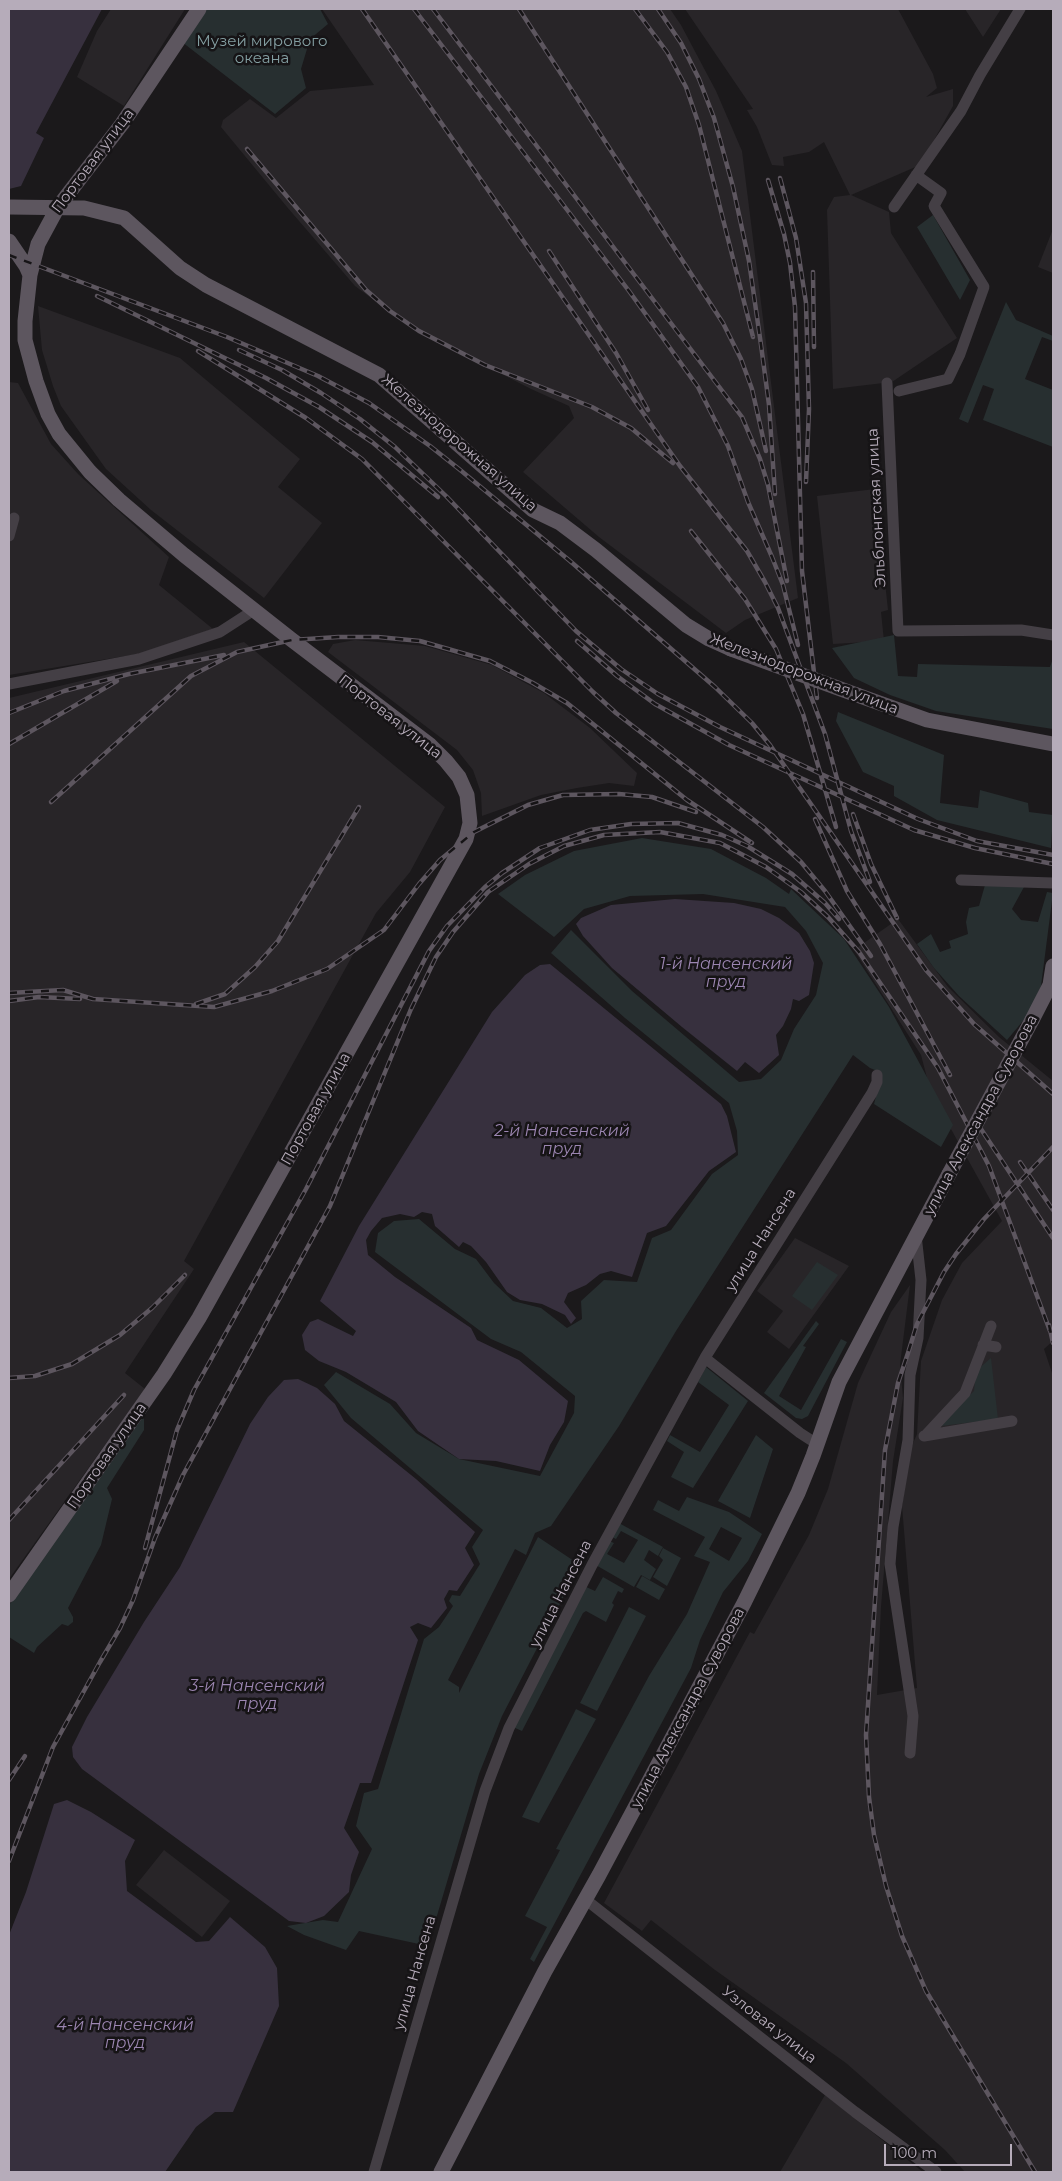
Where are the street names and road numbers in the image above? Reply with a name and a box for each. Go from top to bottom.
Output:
street label: Портовая улица [48,105,138,217]
street label: Железнодорожная улица [378,371,540,515]
street label: Эльблонгская улица [864,428,890,588]
street label: Железнодорожная улица [707,630,901,718]
street label: Портовая улица [335,671,445,763]
street label: улица Александра Суворова [920,1012,1042,1218]
street label: Портовая улица [278,1050,354,1168]
street label: улица Нансена [722,1185,800,1295]
street label: Портовая улица [64,1399,150,1513]
street label: улица Нансена [526,1537,596,1651]
street label: улица Александра Суворова [627,1605,749,1811]
street label: улица Нансена [390,1914,440,2032]
street label: Узловая улица [718,1983,820,2067]

